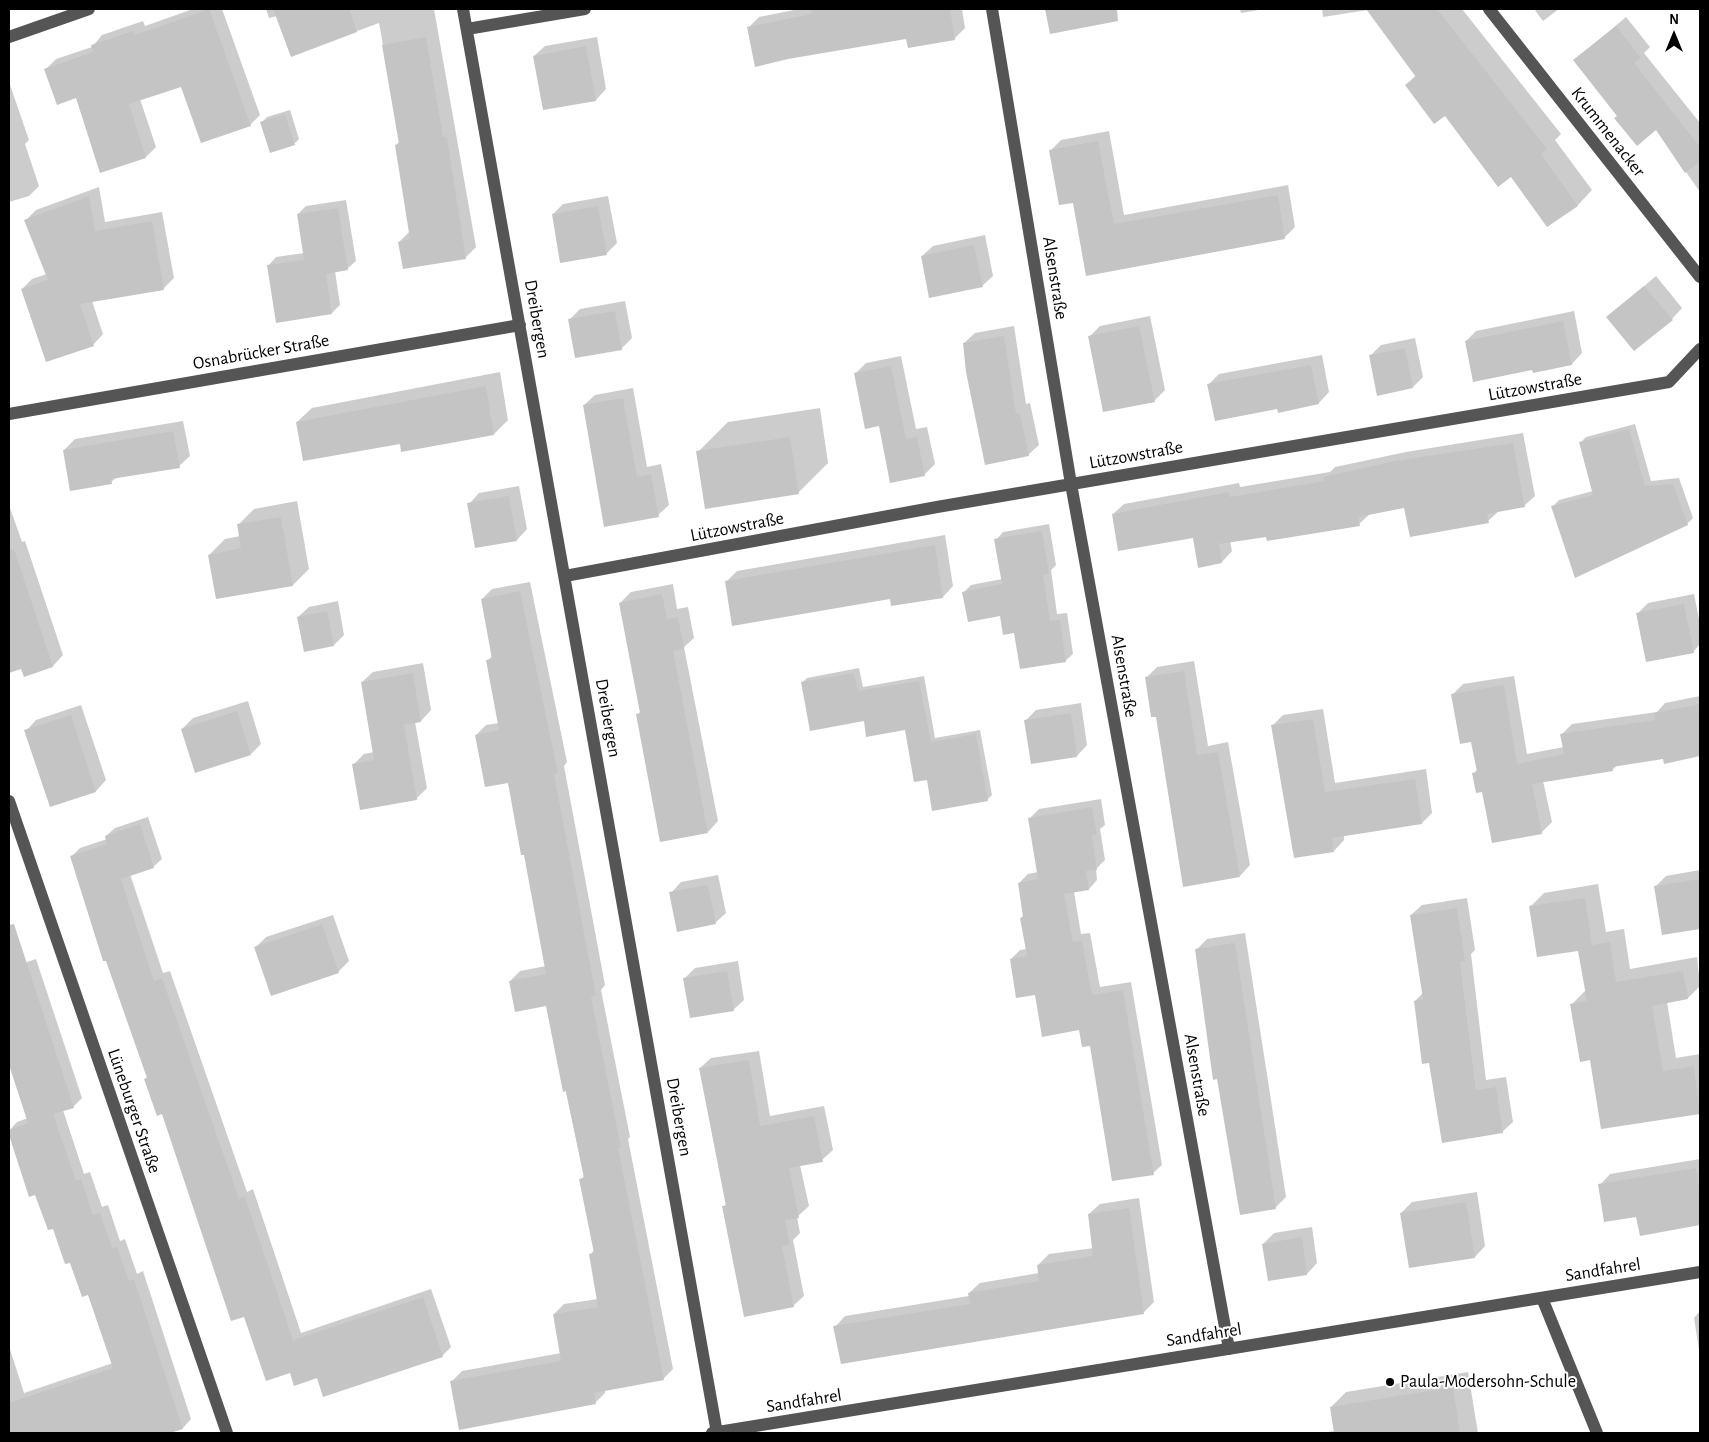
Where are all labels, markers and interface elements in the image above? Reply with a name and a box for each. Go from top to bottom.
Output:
north arrow [1649,10,1699,60]
text: N [1669,13,1679,27]
street label: Krummenacker [1566,83,1650,181]
street label: Alsenstraße [1038,235,1072,321]
street label: Dreibergen [519,278,555,360]
street label: Osnabrücker Straße [191,329,331,375]
street label: Lützowstraße [1486,368,1584,406]
street label: Lützowstraße [1087,436,1185,474]
street label: Lützowstraße [688,507,786,547]
street label: Alsenstraße [1106,633,1142,719]
street label: Dreibergen [590,677,626,759]
street label: Alsenstraße [1179,1032,1215,1118]
street label: Lüneburger Straße [103,1046,165,1176]
street label: Dreibergen [661,1076,697,1158]
street label: Sandfahrel [1564,1253,1642,1287]
street label: Sandfahrel [1165,1318,1243,1352]
place label: Paula-Modersohn-Schule [1400,1371,1576,1393]
marker: Paula-Modersohn-Schule [1384,1376,1396,1388]
street label: Sandfahrel [765,1384,843,1418]

